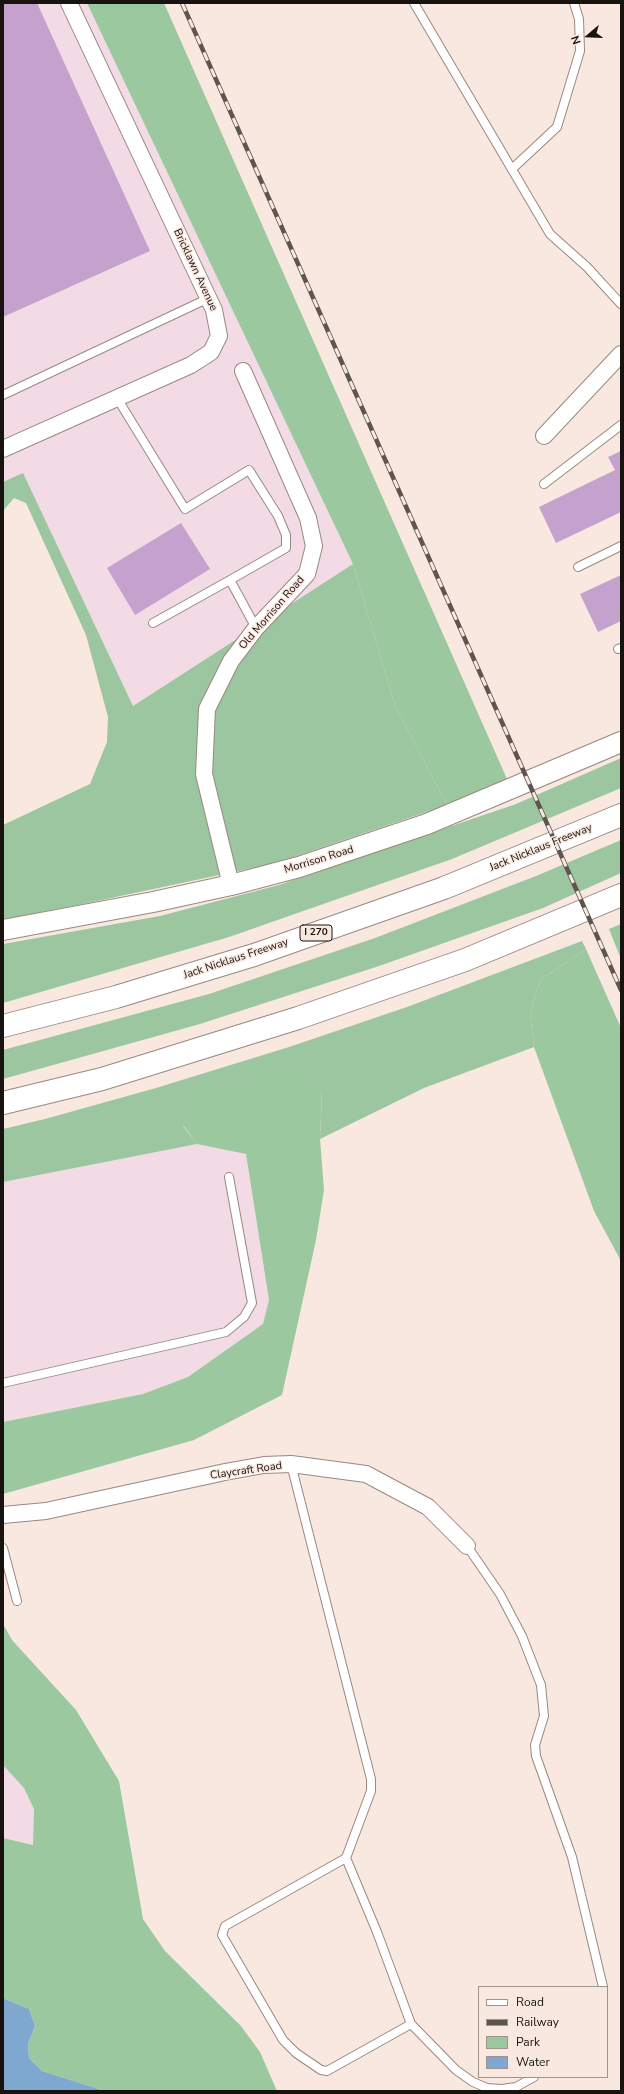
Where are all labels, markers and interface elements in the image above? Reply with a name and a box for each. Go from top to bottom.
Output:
north arrow [568,16,608,56]
text: N [568,34,585,46]
street label: Bricklawn Avenue [170,227,220,313]
street label: Old Morrison Road [237,574,307,652]
street label: Jack Nicklaus Freeway [488,821,594,875]
street label: Morrison Road [283,843,355,877]
road number: I 270 [300,925,332,941]
street label: Jack Nicklaus Freeway [182,936,290,982]
street label: Claycraft Road [209,1459,283,1483]
legend [478,1986,608,2078]
text: Road [516,1994,544,2010]
text: Railway [516,2014,559,2030]
text: Park [516,2034,540,2050]
text: Water [516,2054,550,2070]

